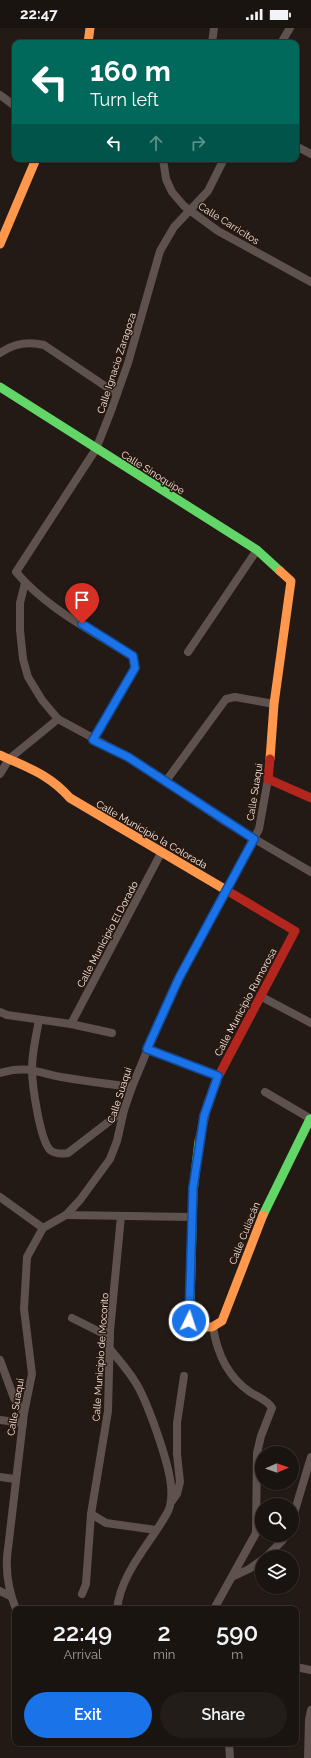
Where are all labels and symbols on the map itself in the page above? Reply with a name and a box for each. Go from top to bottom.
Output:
street label: Calle Carricitos [196,200,261,247]
street label: Calle Ignacio Zaragoza [95,311,138,415]
street label: Calle Sinoquipe [119,449,187,496]
pin [65,583,99,624]
street label: Calle Suaqui [245,763,264,822]
street label: Calle Municipio la Colorada [94,798,209,871]
street label: Calle Municipio El Dorado [75,879,140,989]
street label: Calle Municipio Rumorosa [212,946,279,1058]
street label: Calle Suaqui [105,1066,134,1124]
street label: Calle Culiacán [227,1200,262,1266]
street label: Calle Municipio de Mocorito [91,1292,110,1422]
position arrow [168,1300,210,1342]
street label: Calle Suaqui [5,1378,26,1437]
north arrow [255,1446,299,1490]

